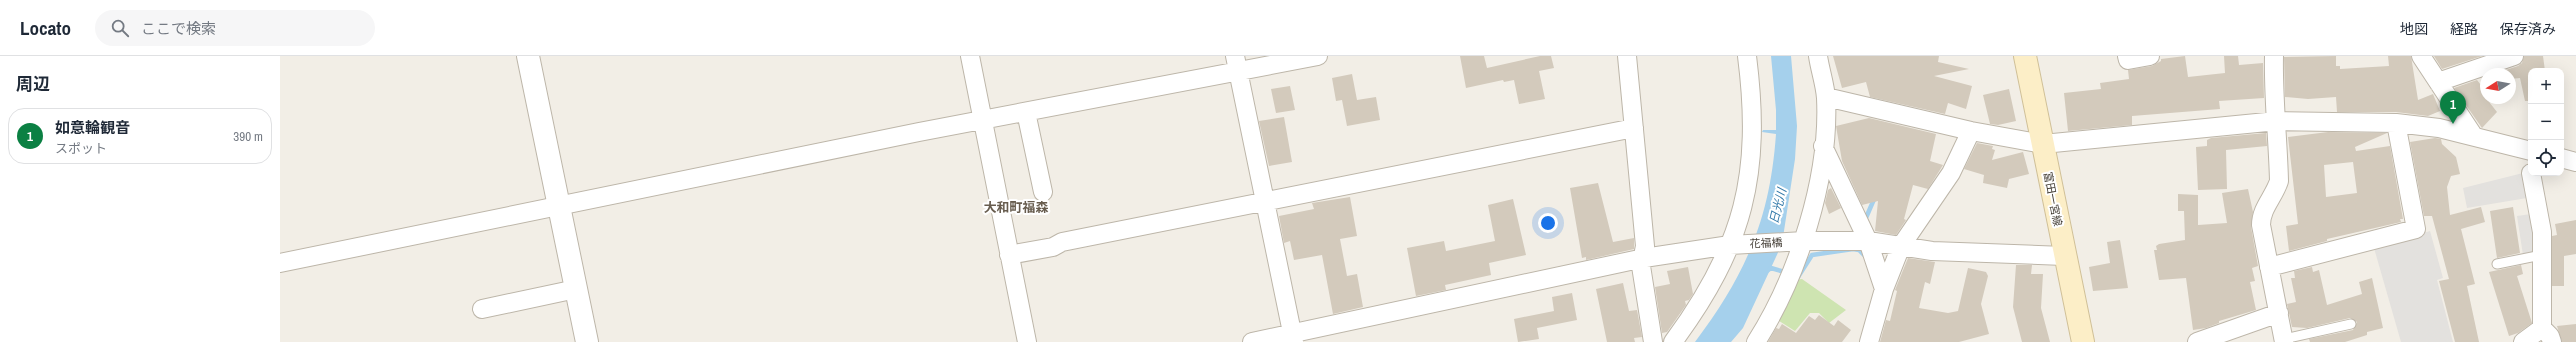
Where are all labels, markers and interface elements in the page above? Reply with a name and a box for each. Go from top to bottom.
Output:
search box [95,10,375,46]
text: Locato [20,15,71,41]
icon: search [109,17,131,39]
text: ここで検索 [141,18,216,39]
text: 地図 [2400,20,2428,38]
text: 経路 [2450,20,2478,38]
text: 保存済み [2500,20,2556,38]
north arrow [2480,68,2516,104]
map controls [2528,68,2564,176]
button: + [2528,68,2564,104]
text: 周辺 [16,72,50,95]
pin: 1 [2440,91,2466,124]
button: − [2528,104,2564,140]
text: 如意輪観音 [55,117,130,138]
text: 1 [27,128,33,145]
text: 390 m [233,128,263,145]
text: スポット [55,140,107,157]
button: locate [2528,140,2564,176]
street label: 富田一宮線 [2041,171,2065,227]
water label: 日光川 [1766,185,1791,225]
district label: 大和町福森 [983,199,1049,216]
your location [1538,213,1558,233]
street label: 花福橋 [1749,235,1783,251]

